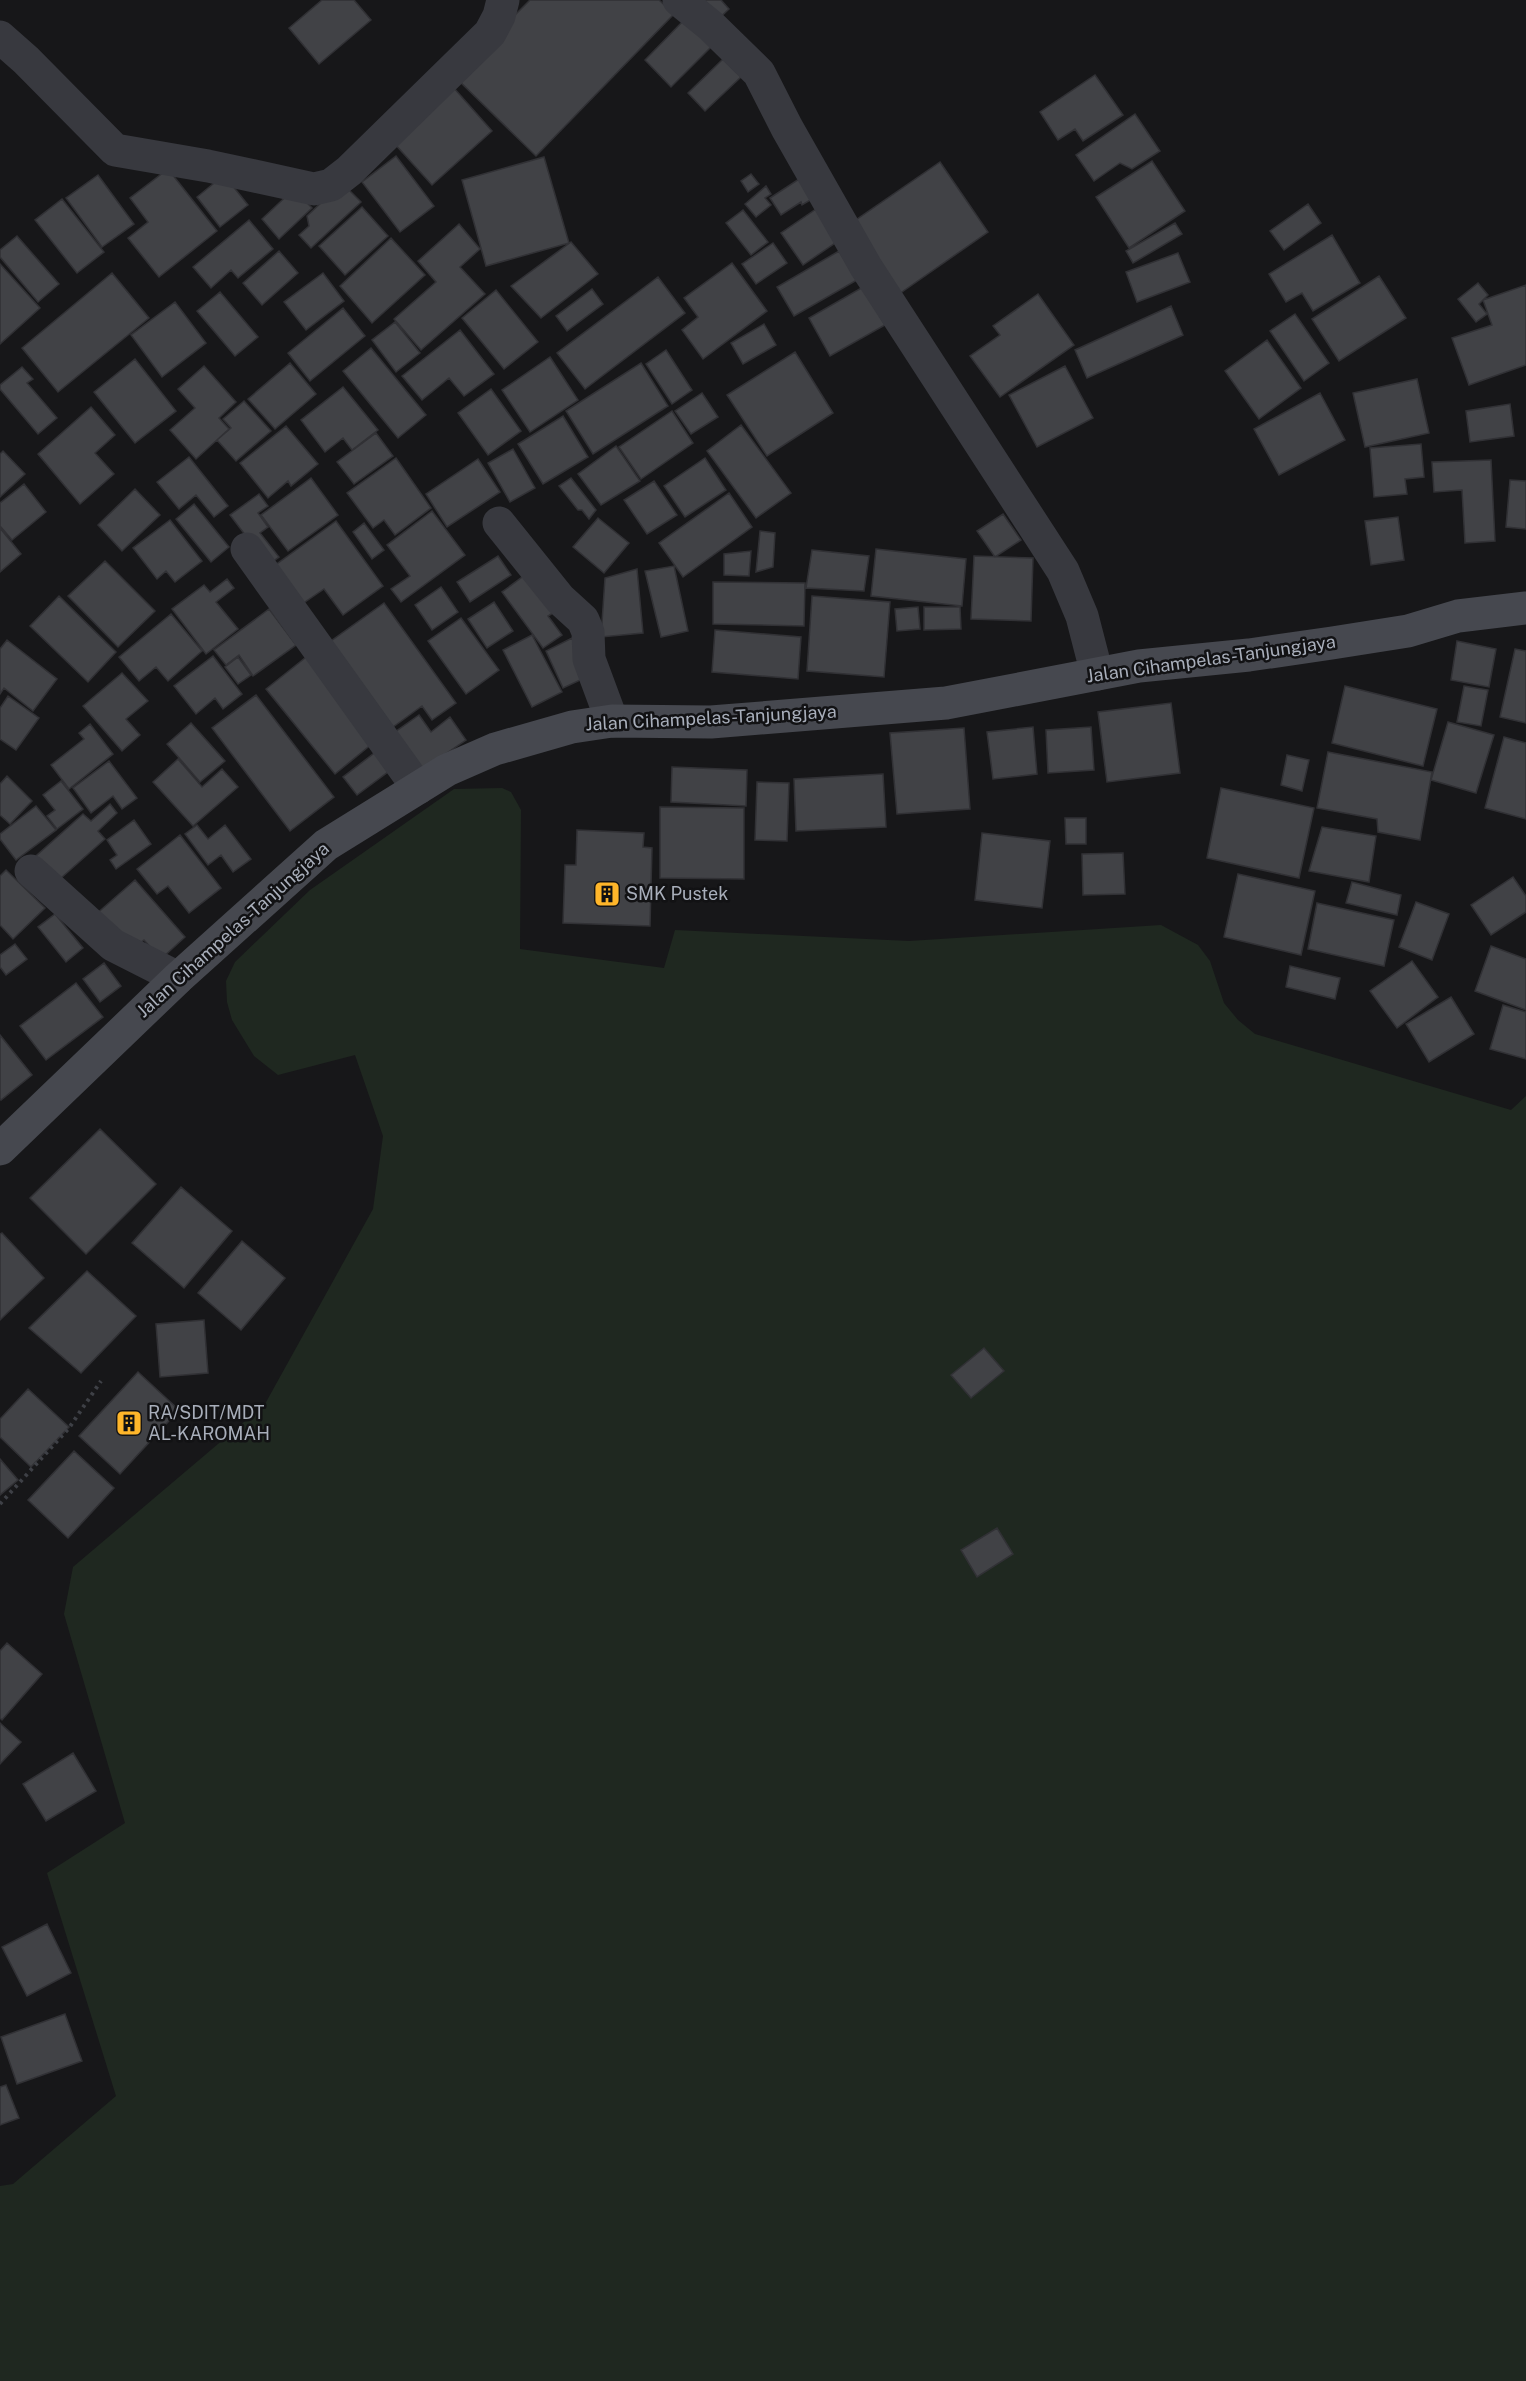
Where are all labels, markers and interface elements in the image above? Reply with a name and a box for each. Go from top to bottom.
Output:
street label: Jalan Cihampelas-Tanjungjaya [1085,631,1337,686]
street label: Jalan Cihampelas-Tanjungjaya [585,700,837,735]
street label: Jalan Cihampelas-Tanjungjaya [132,838,333,1022]
building icon: SMK Pustek [592,879,622,909]
place label: SMK Pustek [626,883,728,904]
place label: RA/SDIT/MDT AL-KAROMAH [148,1402,270,1444]
building icon: RA/SDIT/MDT AL-KAROMAH [114,1408,144,1438]

